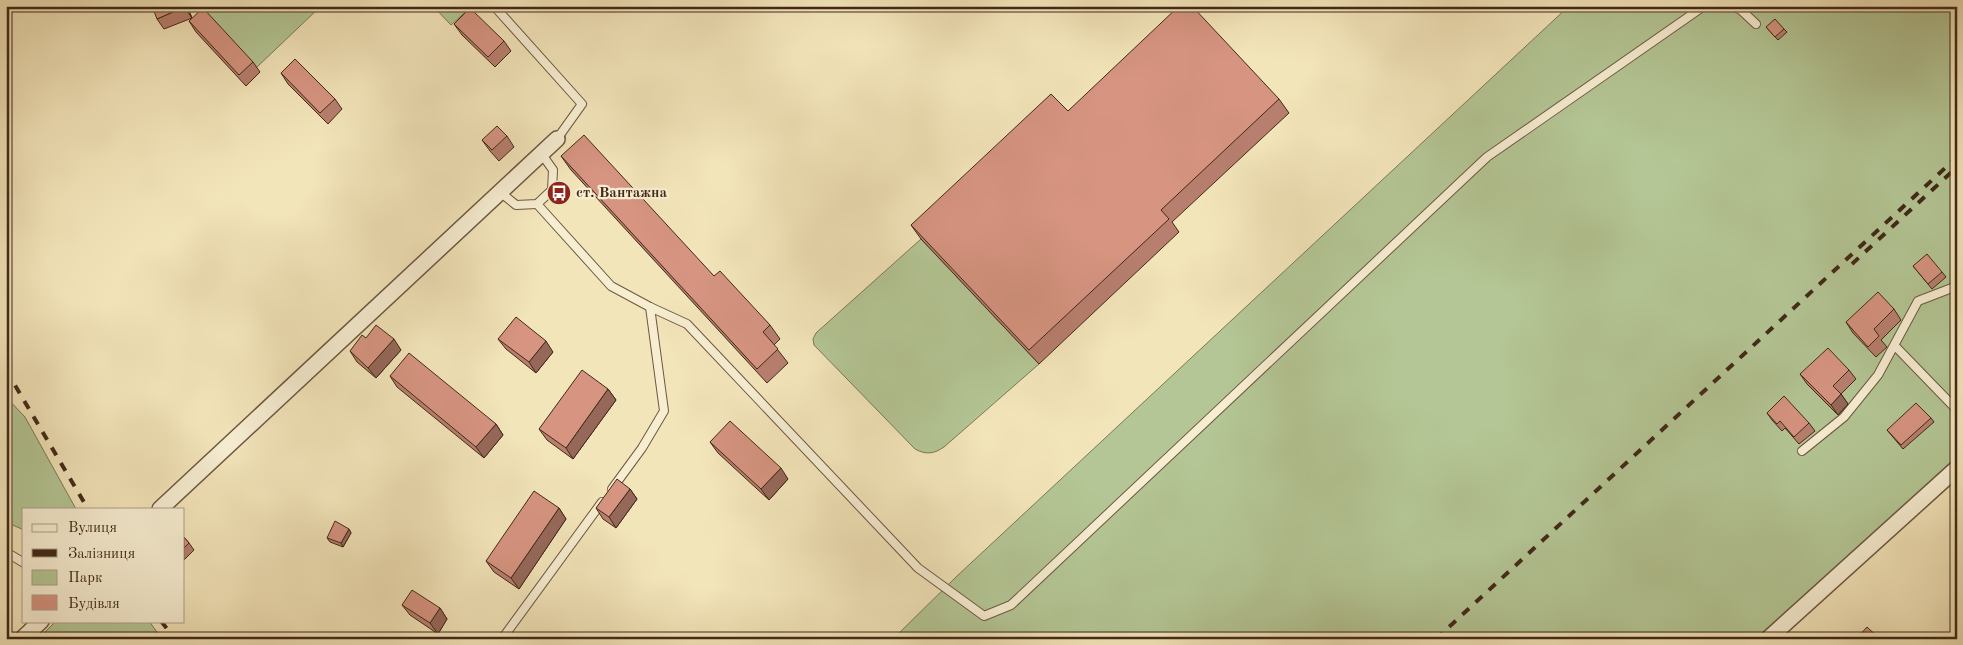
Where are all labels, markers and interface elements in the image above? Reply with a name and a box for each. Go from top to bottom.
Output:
bus stop icon: ст. Вантажна [546,180,572,206]
place label: ст. Вантажна [576,186,668,201]
legend [22,508,185,622]
text: Вулиця [68,521,117,536]
text: Залізниця [68,547,135,562]
text: Парк [68,571,103,586]
text: Будівля [68,597,120,612]

